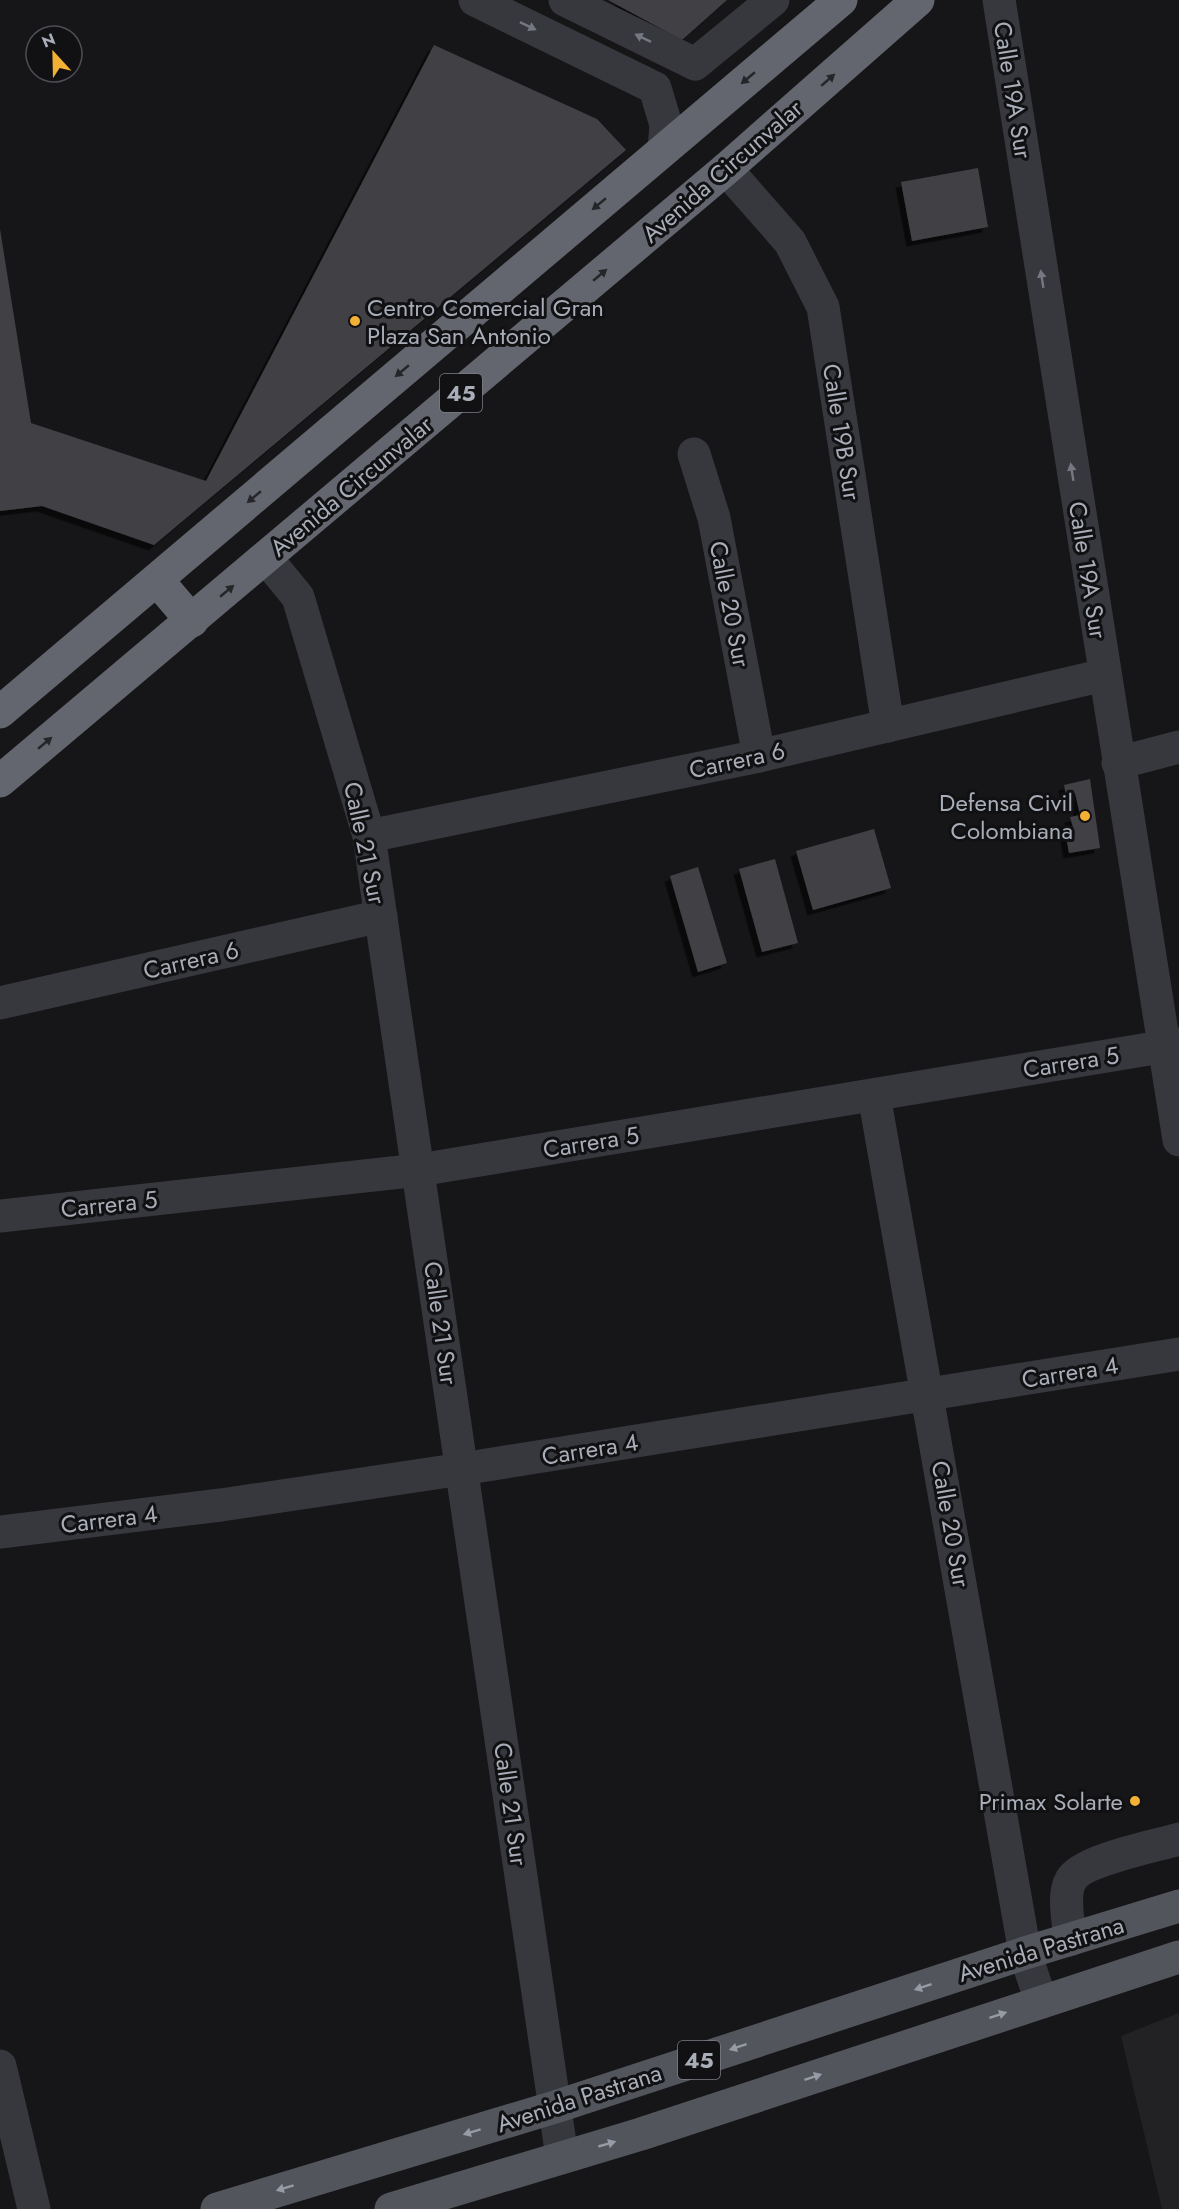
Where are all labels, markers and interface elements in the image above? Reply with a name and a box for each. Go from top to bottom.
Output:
street label: Calle 19A Sur [985,19,1041,162]
one-way arrow [519,21,536,30]
north arrow [24,24,84,84]
text: N [38,28,59,54]
one-way arrow [634,34,651,43]
one-way arrow [740,72,756,85]
one-way arrow [820,73,835,87]
street label: Avenida Circunvalar [634,91,811,251]
one-way arrow [592,197,607,210]
one-way arrow [592,269,608,282]
one-way arrow [1038,270,1047,289]
place label: Centro Comercial Gran Plaza San Antonio [367,290,604,353]
marker: Centro Comercial Gran Plaza San Antonio [348,314,362,328]
street label: Calle 19B Sur [814,361,870,504]
one-way arrow [395,364,410,377]
road number: 45 [440,374,482,412]
street label: Avenida Circunvalar [262,407,441,565]
one-way arrow [1068,462,1077,481]
one-way arrow [246,491,262,504]
street label: Calle 19A Sur [1060,499,1116,642]
street label: Calle 20 Sur [701,538,760,671]
one-way arrow [219,585,234,598]
street label: Carrera 6 [686,733,788,787]
one-way arrow [37,737,52,750]
street label: Calle 21 Sur [335,779,395,908]
place label: Defensa Civil Colombiana [939,785,1073,848]
marker: Defensa Civil Colombiana [1078,809,1092,823]
street label: Carrera 6 [140,932,242,988]
street label: Carrera 5 [1020,1037,1122,1087]
street label: Carrera 5 [540,1117,642,1167]
street label: Carrera 5 [59,1182,159,1226]
street label: Calle 21 Sur [415,1259,467,1388]
street label: Carrera 4 [1019,1347,1121,1397]
street label: Carrera 4 [539,1424,641,1474]
street label: Calle 20 Sur [923,1458,979,1591]
street label: Carrera 4 [59,1496,159,1542]
street label: Calle 21 Sur [485,1740,537,1869]
place label: Primax Solarte [979,1784,1123,1819]
marker: Primax Solarte [1128,1794,1142,1808]
street label: Avenida Pastrana [954,1907,1128,1991]
one-way arrow [914,1982,932,1992]
one-way arrow [989,2010,1007,2020]
road number: 45 [678,2041,720,2079]
one-way arrow [729,2043,747,2053]
street label: Avenida Pastrana [492,2055,666,2141]
one-way arrow [804,2071,822,2081]
one-way arrow [463,2128,481,2137]
one-way arrow [598,2138,616,2148]
one-way arrow [276,2184,294,2193]

